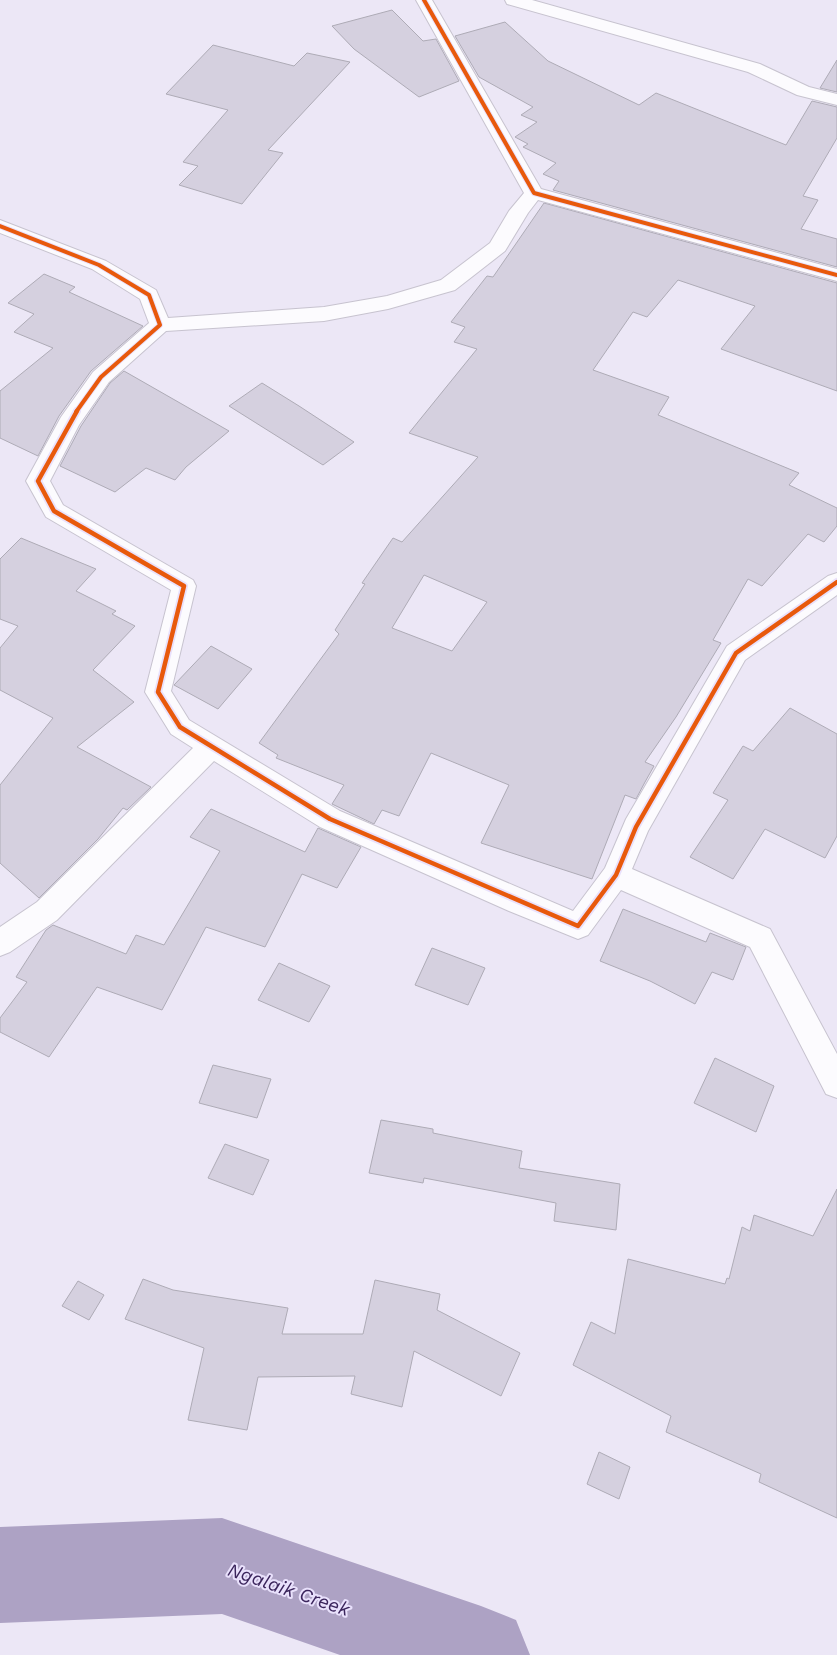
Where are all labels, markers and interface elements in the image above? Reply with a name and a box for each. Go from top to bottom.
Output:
water label: Ngalaik Creek [225,1558,353,1621]

